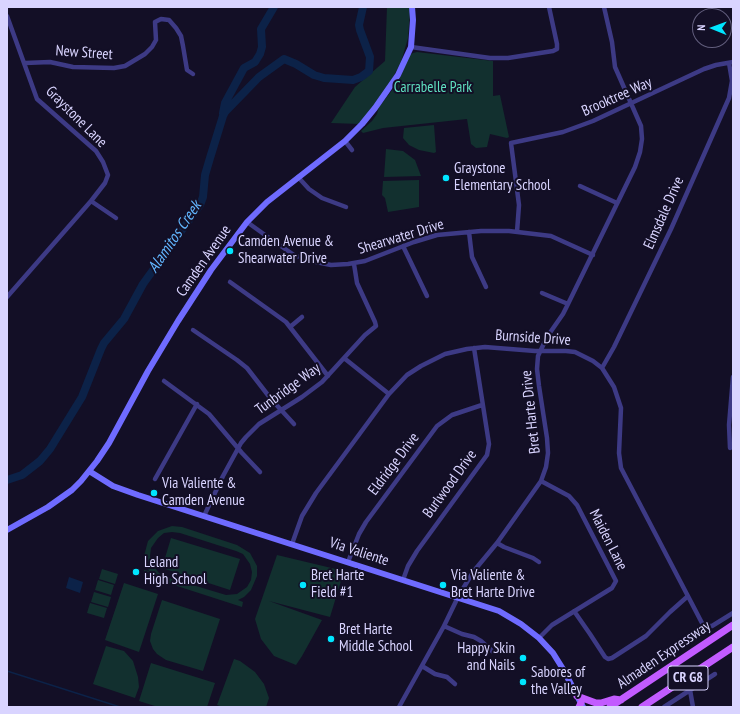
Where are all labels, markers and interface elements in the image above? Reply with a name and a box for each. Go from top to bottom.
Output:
north arrow [692,8,732,48]
text: N [694,25,708,31]
street label: New Street [55,42,113,64]
street label: Brooktree Way [579,74,655,120]
park label: Carrabelle Park [394,79,472,97]
street label: Graystone Lane [42,83,110,151]
place label: Graystone Elementary School [454,160,551,195]
marker: Graystone Elementary School [441,173,451,183]
street label: Elmsdale Drive [640,174,688,252]
water label: Alamitos Creek [144,197,206,277]
street label: Shearwater Drive [356,215,446,259]
street label: Camden Avenue [173,222,235,300]
place label: Camden Avenue & Shearwater Drive [238,233,334,268]
marker: Camden Avenue & Shearwater Drive [225,246,235,256]
street label: Burnside Drive [495,326,571,350]
street label: Tunbridge Way [252,359,324,419]
street label: Bret Harte Drive [518,369,544,455]
street label: Eldridge Drive [365,429,423,499]
street label: Burlwood Drive [419,446,481,522]
place label: Via Valiente & Camden Avenue [162,475,245,510]
marker: Via Valiente & Camden Avenue [149,488,159,498]
street label: Maiden Lane [585,506,631,574]
street label: Via Valiente [327,534,391,570]
place label: Leland High School [144,554,206,589]
marker: Leland High School [131,567,141,577]
place label: Bret Harte Field #1 [311,567,364,602]
place label: Via Valiente & Bret Harte Drive [451,567,535,602]
marker: Bret Harte Field #1 [298,580,308,590]
marker: Via Valiente & Bret Harte Drive [438,580,448,590]
street label: Almaden Expressway [614,617,714,693]
place label: Bret Harte Middle School [339,621,412,656]
marker: Bret Harte Middle School [326,634,336,644]
place label: Happy Skin and Nails [457,640,515,675]
marker: Happy Skin and Nails [518,653,528,663]
place label: Sabores of the Valley [531,664,585,699]
road number: CR G8 [668,666,708,690]
marker: Sabores of the Valley [518,677,528,687]

